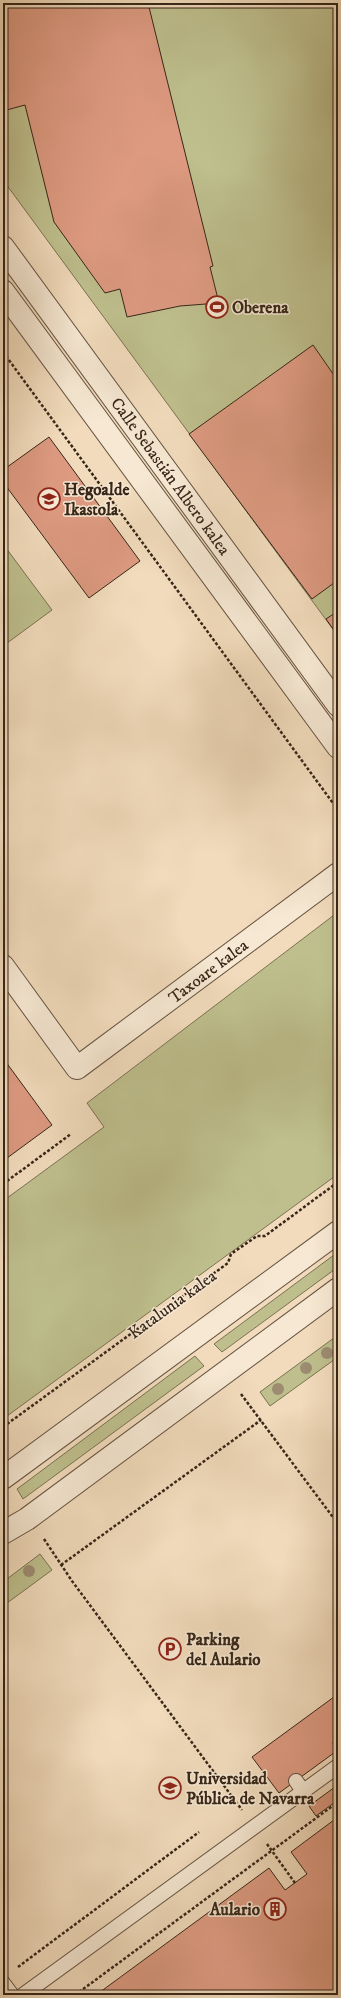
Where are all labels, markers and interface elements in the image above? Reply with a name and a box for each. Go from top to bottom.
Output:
sports icon: Oberena [204,294,230,320]
place label: Oberena [232,297,289,319]
street label: Calle Sebastián Albero kalea [105,393,235,560]
place label: Hegoalde Ikastola [64,479,129,521]
school or university icon: Hegoalde Ikastola [36,486,62,512]
street label: Taxoare kalea [164,934,253,1009]
street label: Katalunia kalea [124,1265,222,1344]
place label: Parking del Aulario [186,1629,261,1671]
parking icon: Parking del Aulario [157,1636,183,1662]
place label: Universidad Pública de Navarra [186,1768,315,1810]
school or university icon: Universidad Pública de Navarra [157,1775,183,1801]
building icon: Aulario [262,1896,288,1922]
place label: Aulario [209,1899,260,1921]

